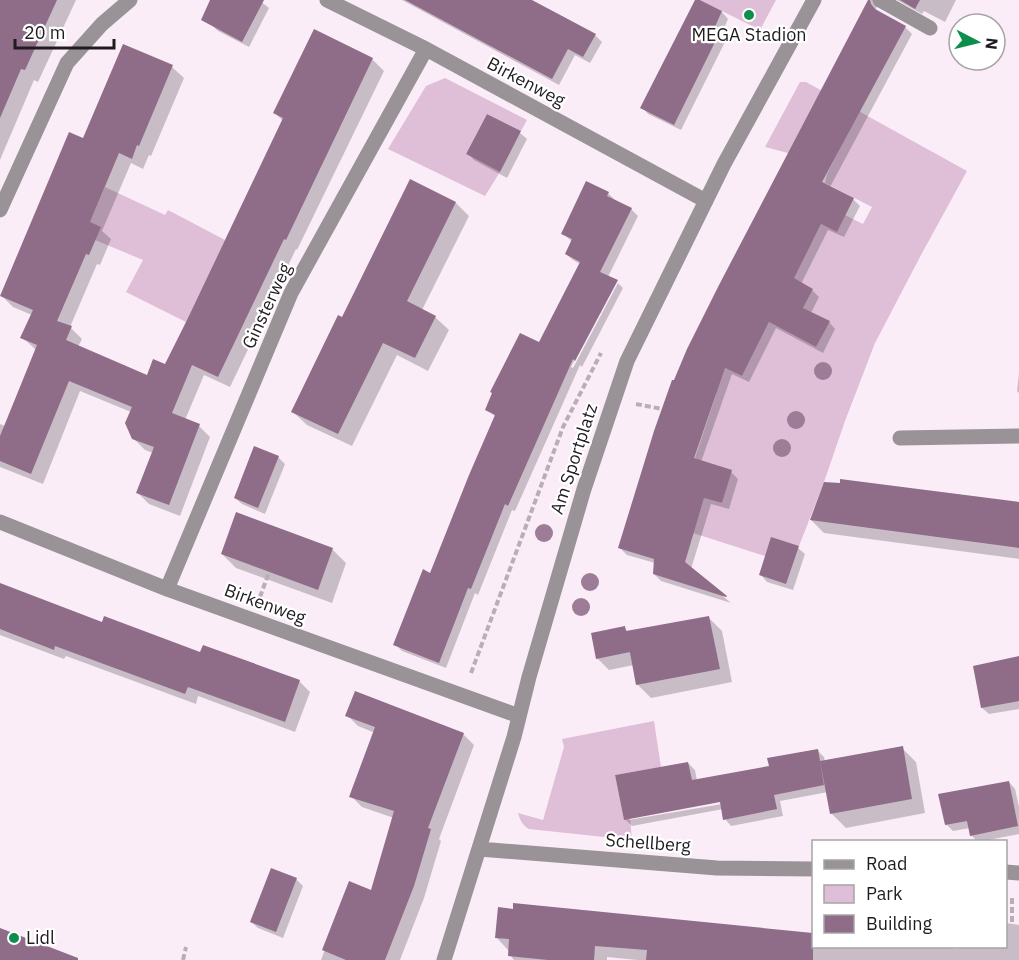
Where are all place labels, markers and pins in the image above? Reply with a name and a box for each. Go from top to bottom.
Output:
marker: MEGA Stadion [742,8,756,22]
place label: MEGA Stadion [691,23,807,46]
place label: Lidl [26,926,55,949]
marker: Lidl [7,931,21,945]

